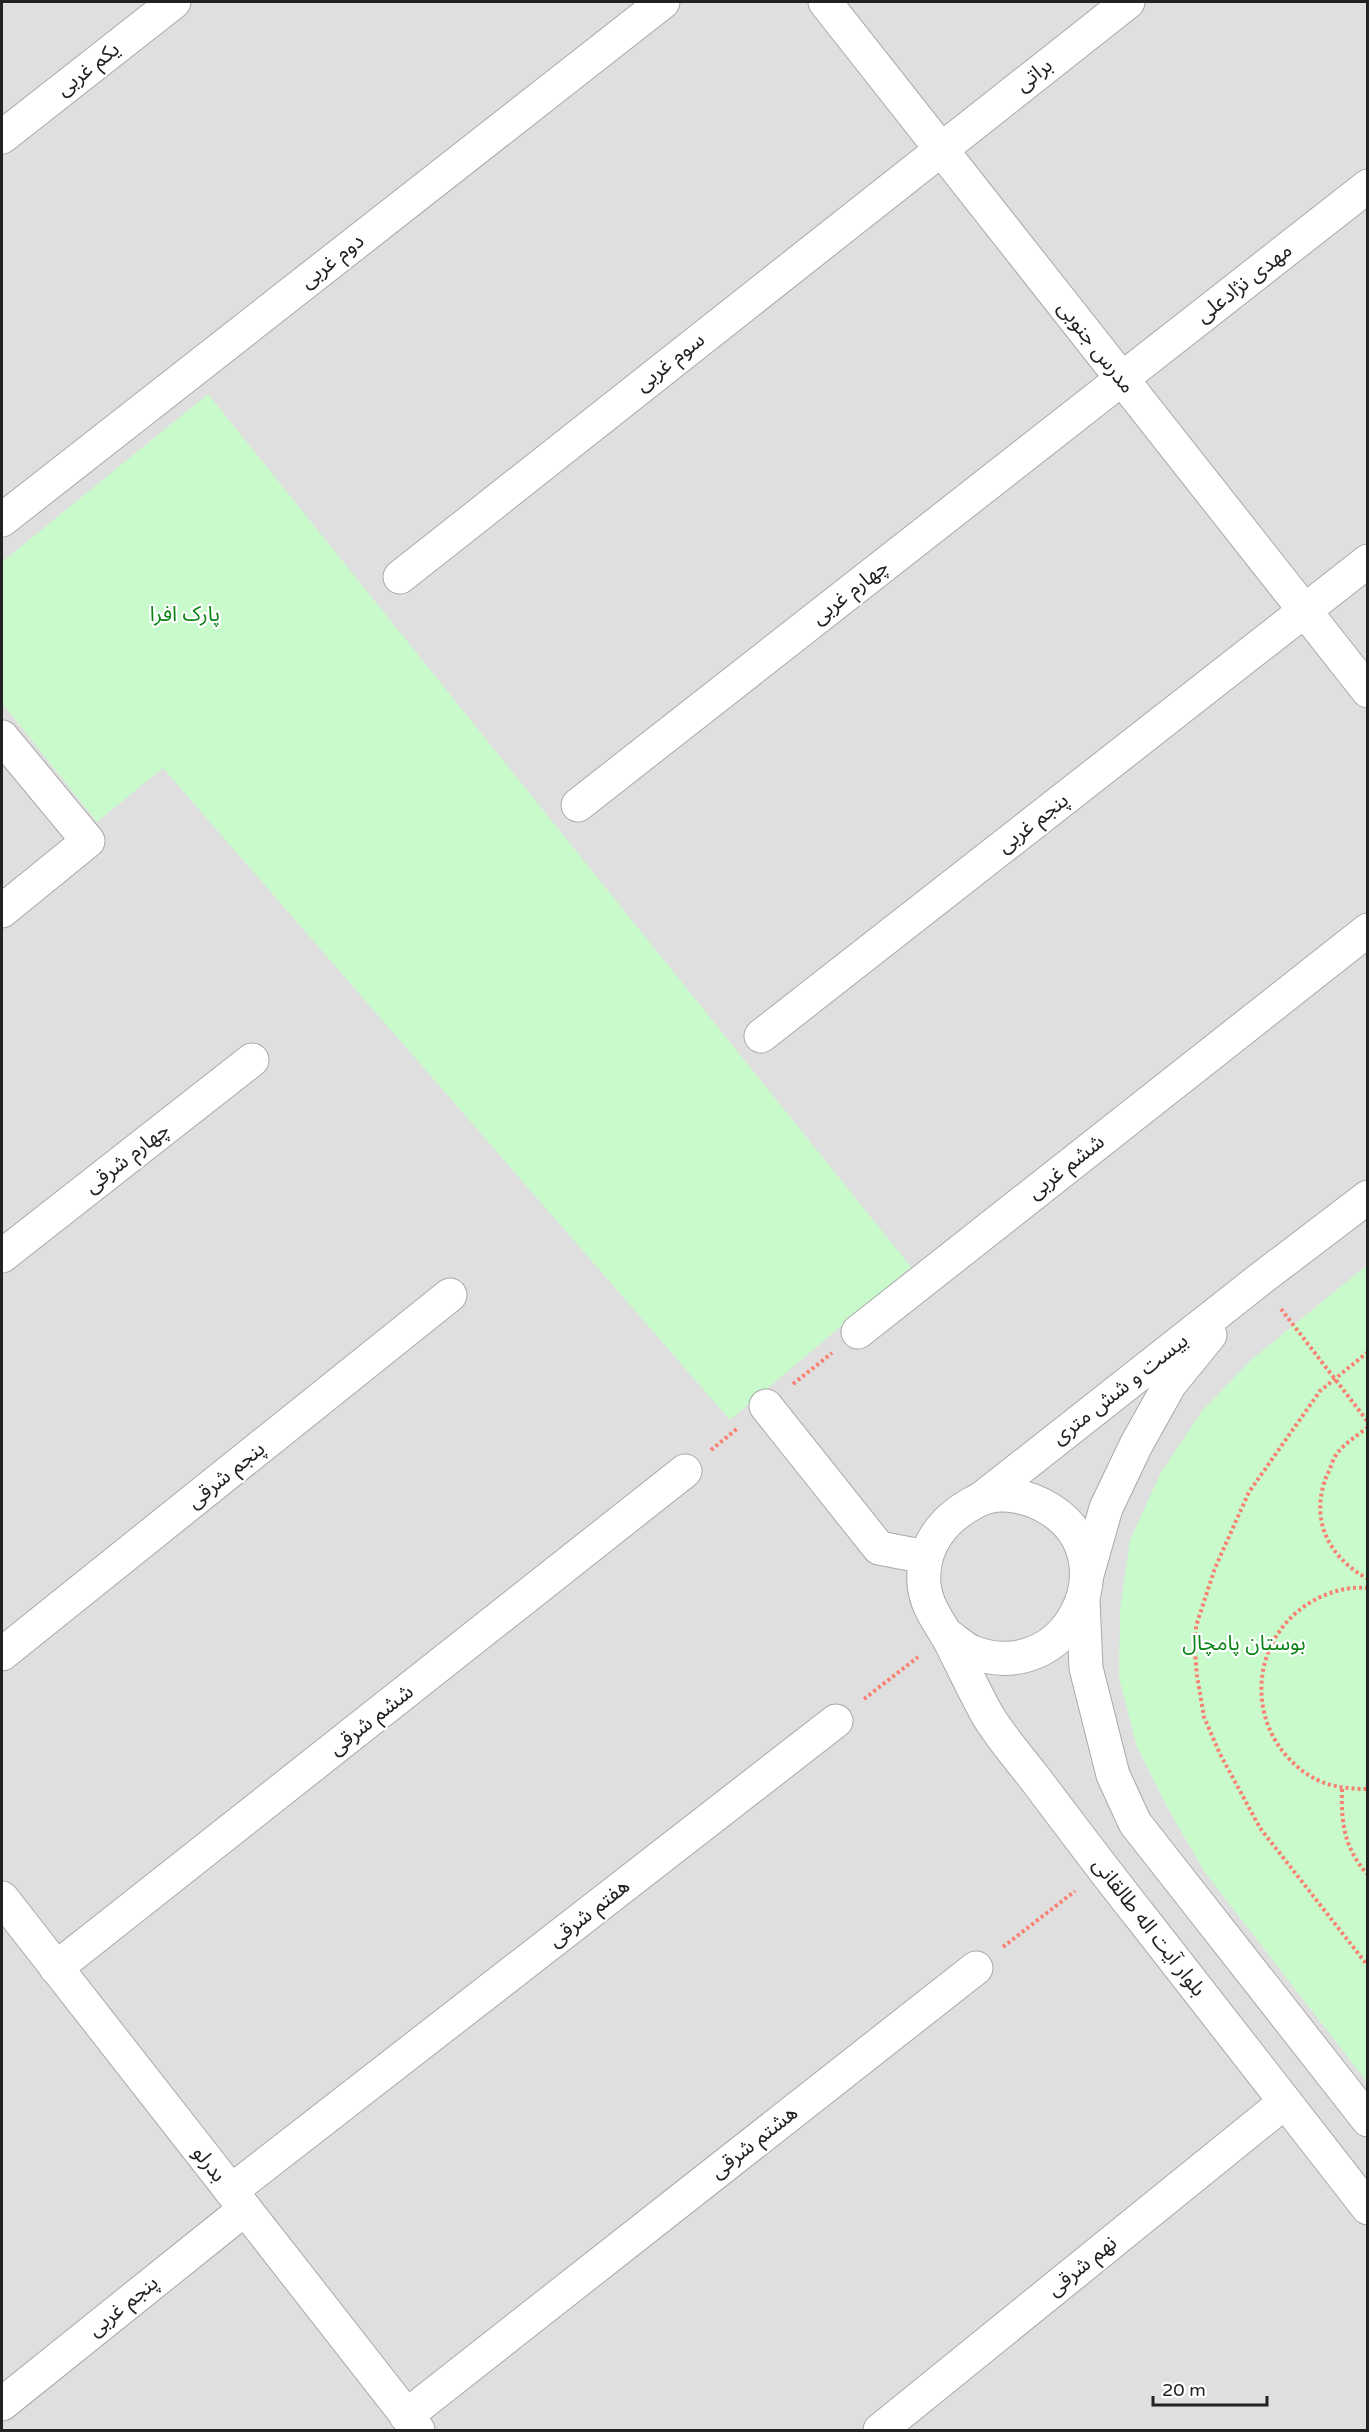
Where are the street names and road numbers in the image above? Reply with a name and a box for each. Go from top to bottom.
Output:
street label: یکم غربی [51,37,126,103]
street label: براتی [1010,53,1058,97]
street label: دوم غربی [295,228,371,296]
street label: مهدی نژادعلی [1191,238,1297,328]
street label: مدرس جنوبی [1052,296,1140,398]
street label: سوم غربی [630,327,712,399]
street label: چهارم غربی [806,554,895,632]
street label: پنجم غربی [992,787,1075,860]
street label: چهارم شرقی [80,1117,176,1201]
street label: ششم غربی [1022,1129,1111,1206]
street label: بیست و شش متری [1047,1328,1193,1450]
street label: پنجم شرقی [182,1436,271,1516]
street label: ششم شرقی [324,1679,420,1762]
street label: بلوار آیت اله طالقانی [1087,1853,1211,2001]
street label: هفتم شرقی [543,1873,636,1954]
street label: هشتم شرقی [705,2100,804,2185]
street label: بدرلو [187,2141,231,2187]
street label: نهم شرقی [1042,2230,1123,2303]
street label: پنجم غربی [83,2270,165,2344]

